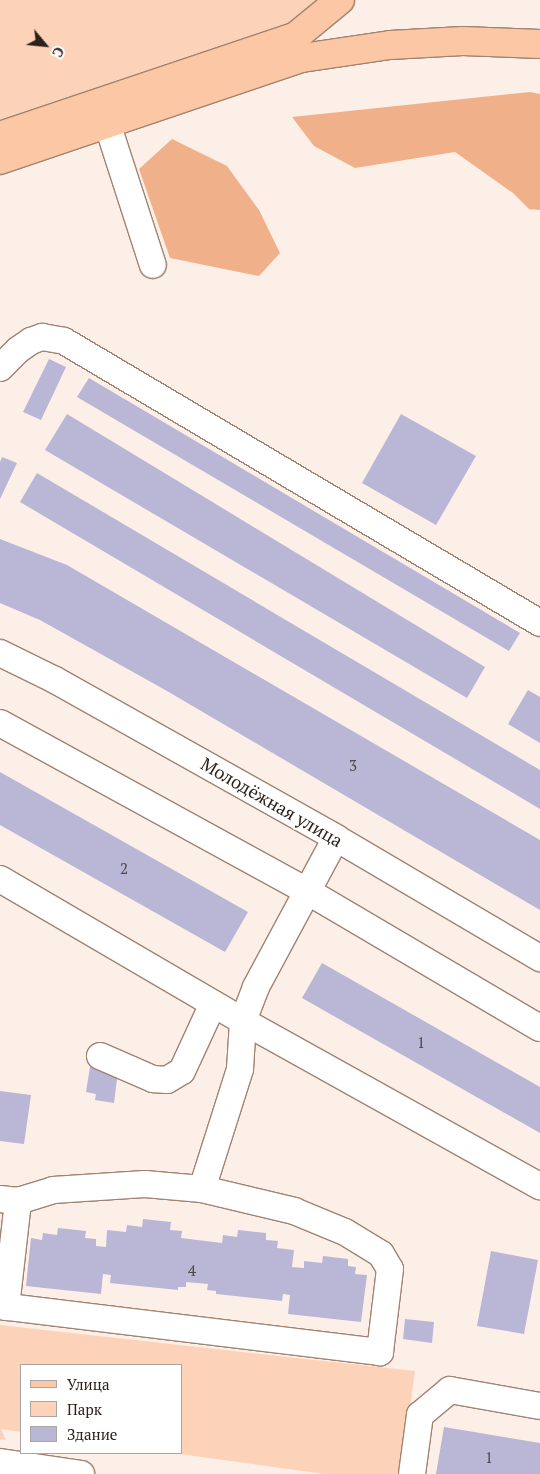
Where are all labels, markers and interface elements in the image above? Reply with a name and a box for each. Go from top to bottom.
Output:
north arrow [20,20,70,70]
text: С [48,44,69,61]
street label: Молодёжная улица [197,753,347,851]
house number: 3 [349,757,357,775]
house number: 2 [120,860,128,878]
house number: 1 [417,1034,425,1052]
house number: 4 [188,1262,196,1280]
legend [20,1364,182,1454]
text: Улица [67,1374,110,1394]
text: Парк [67,1399,102,1419]
text: Здание [67,1424,117,1444]
house number: 1 [485,1449,493,1467]

